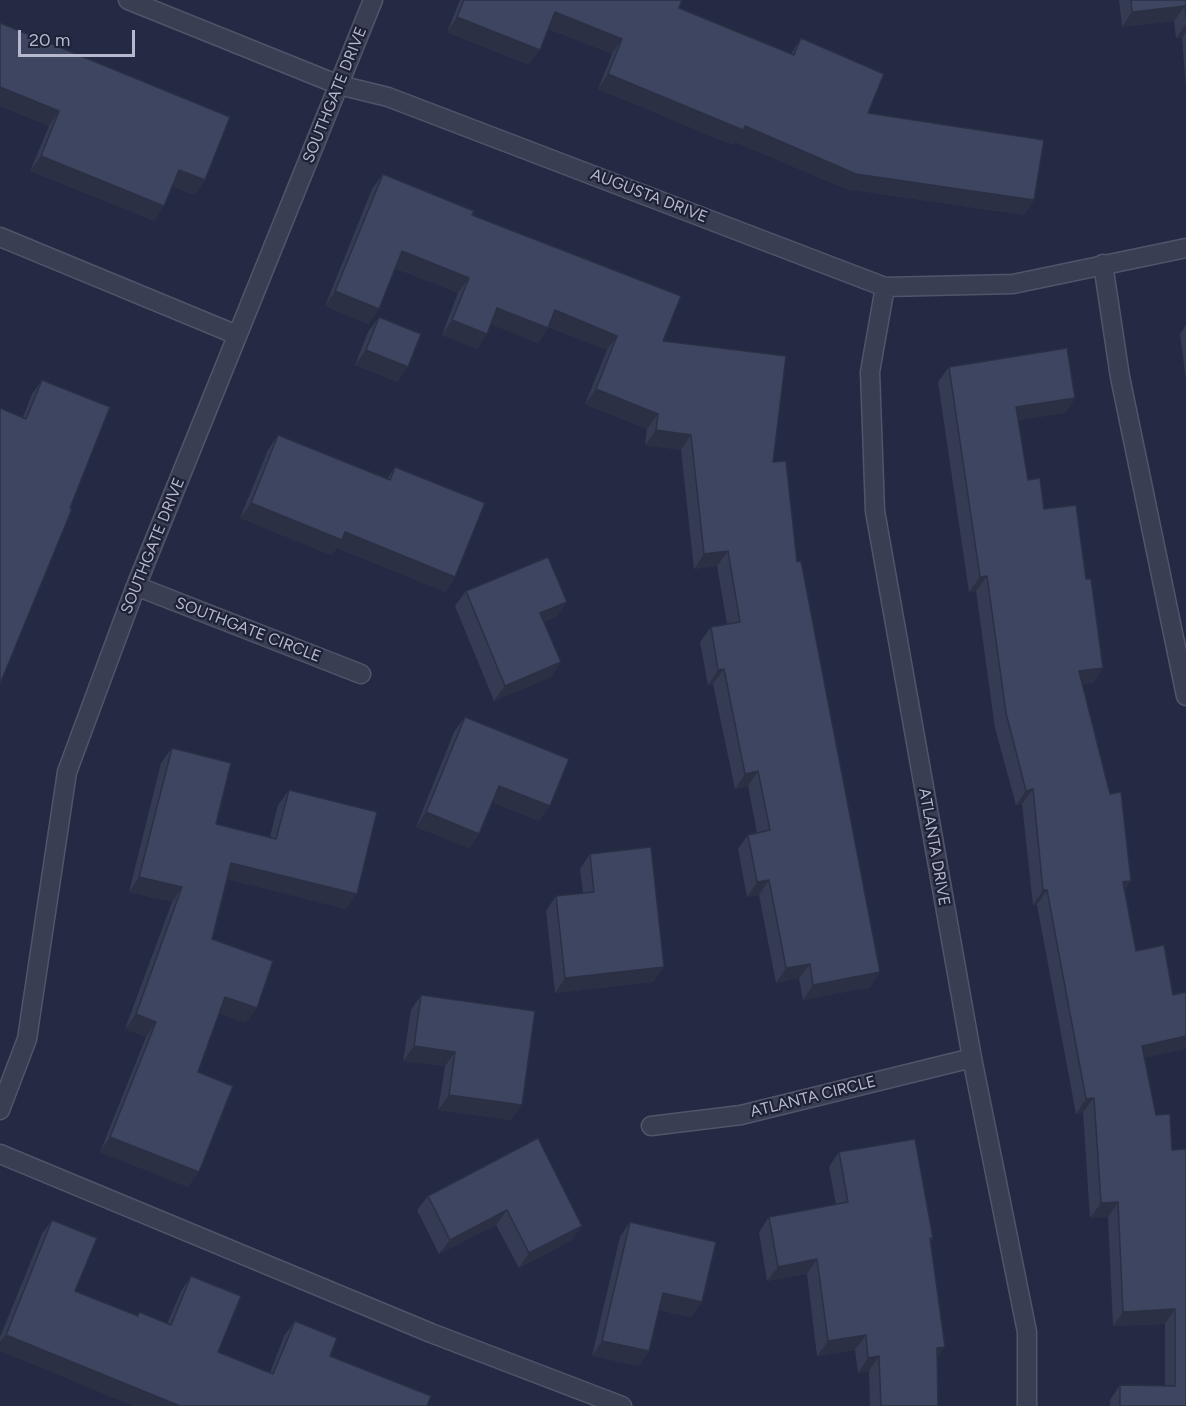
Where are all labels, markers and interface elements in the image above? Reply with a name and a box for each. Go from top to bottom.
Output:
scale bar [21,18,138,56]
street label: SOUTHGATE DRIVE [299,24,371,166]
text: 20 m [29,29,70,51]
street label: AUGUSTA DRIVE [588,165,710,227]
street label: SOUTHGATE DRIVE [117,475,189,617]
street label: SOUTHGATE CIRCLE [172,593,324,667]
street label: ATLANTA DRIVE [914,787,954,907]
street label: ATLANTA CIRCLE [748,1072,878,1122]

